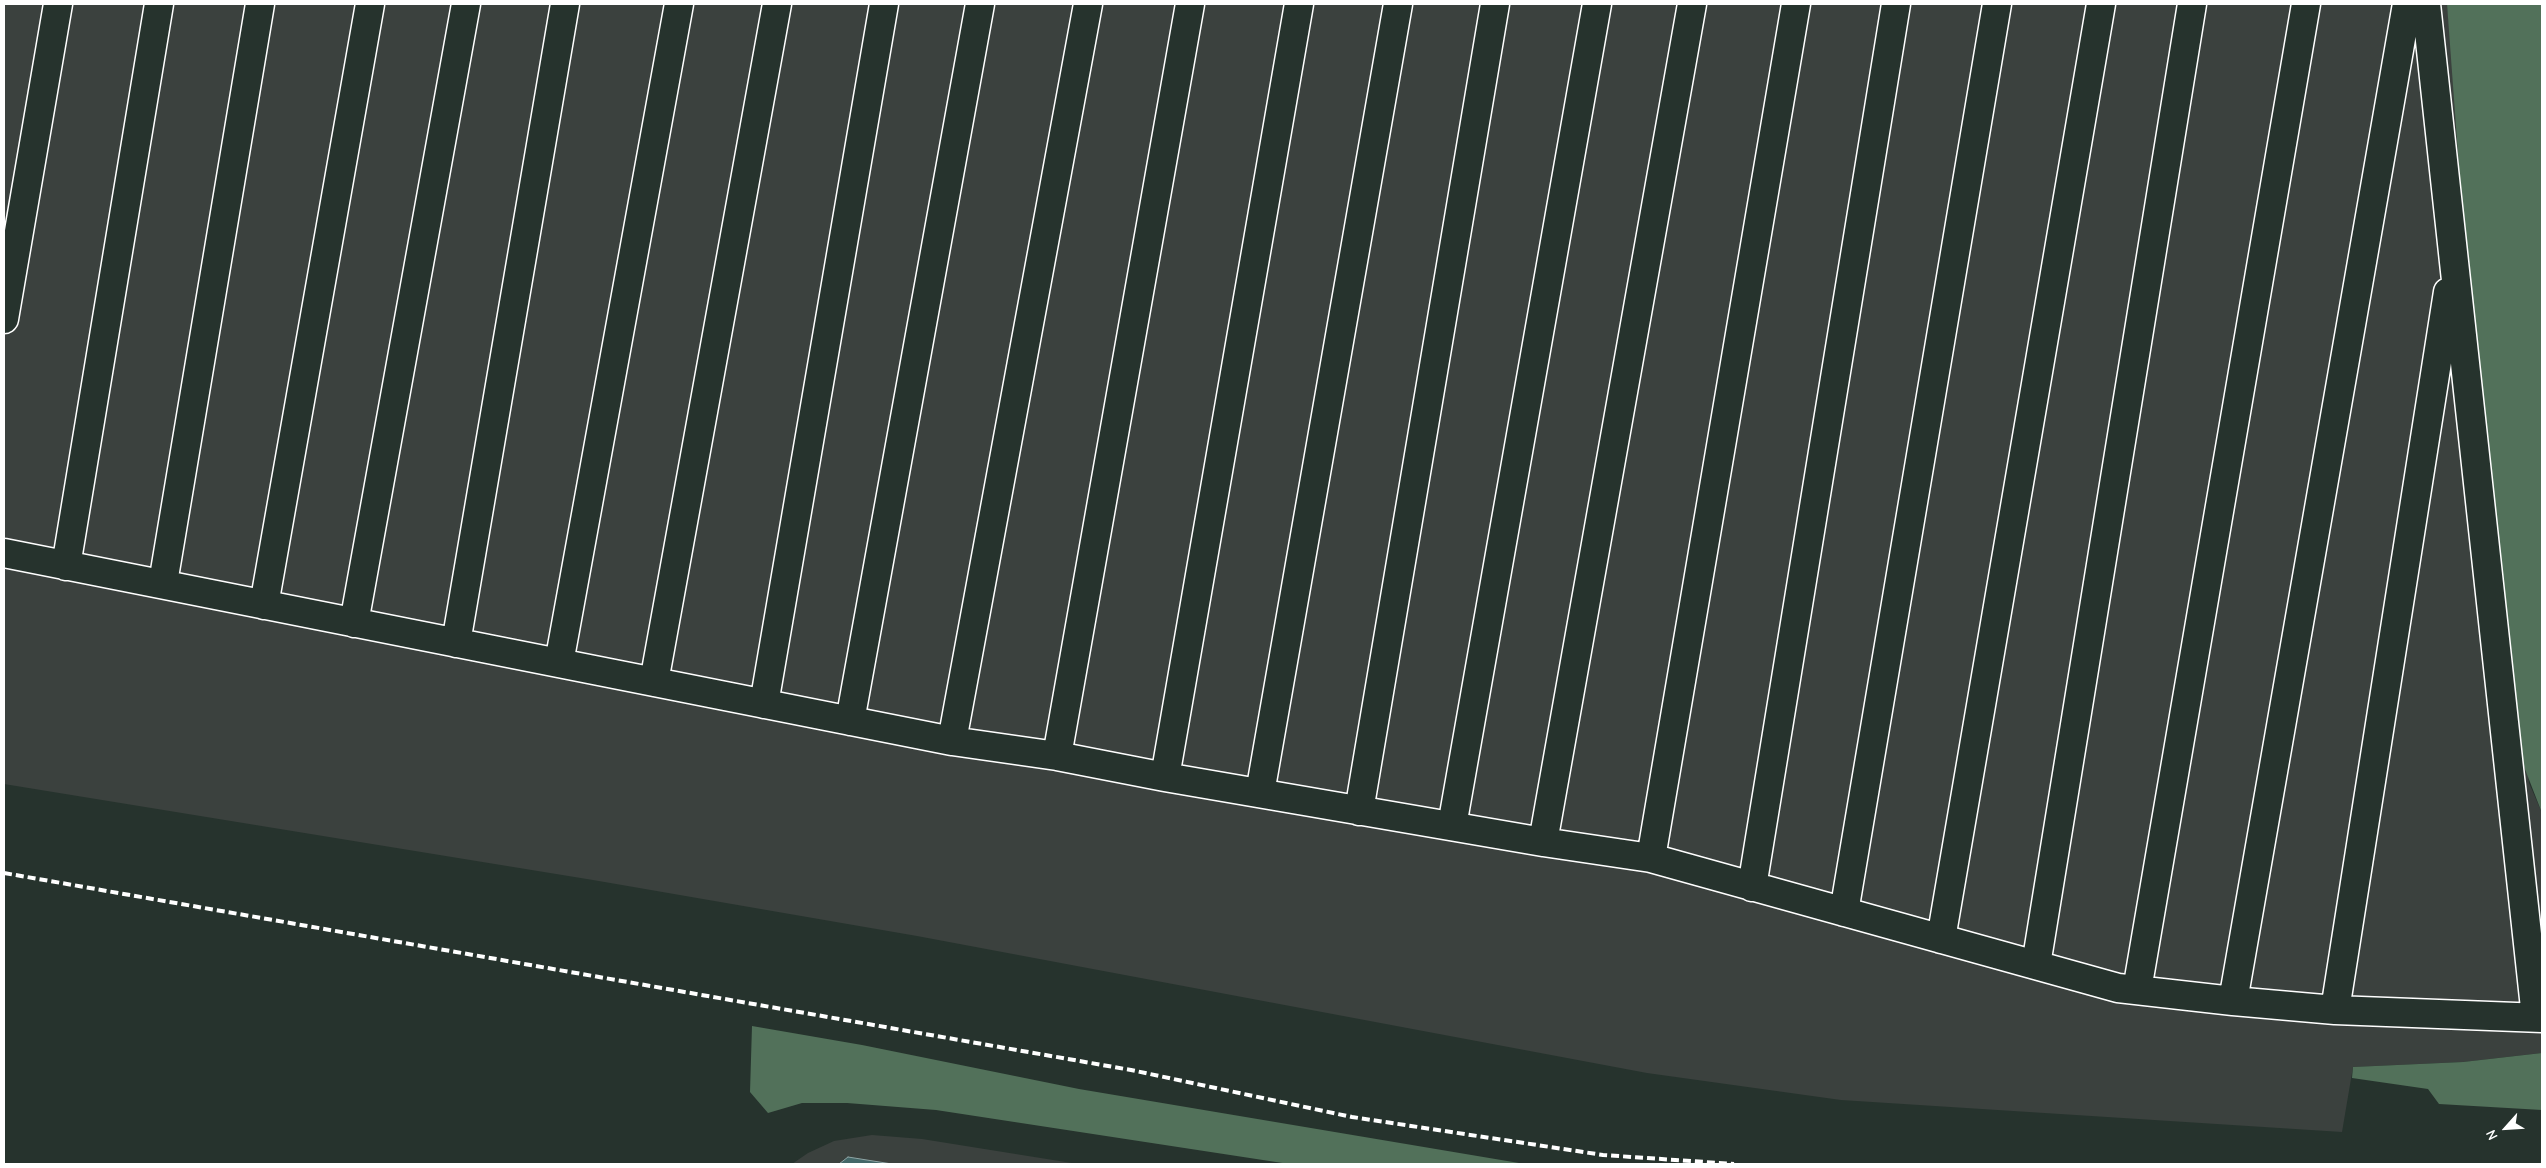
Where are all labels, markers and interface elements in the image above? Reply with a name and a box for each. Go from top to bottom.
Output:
north arrow [2481,1103,2531,1153]
text: N [2482,1127,2502,1143]

